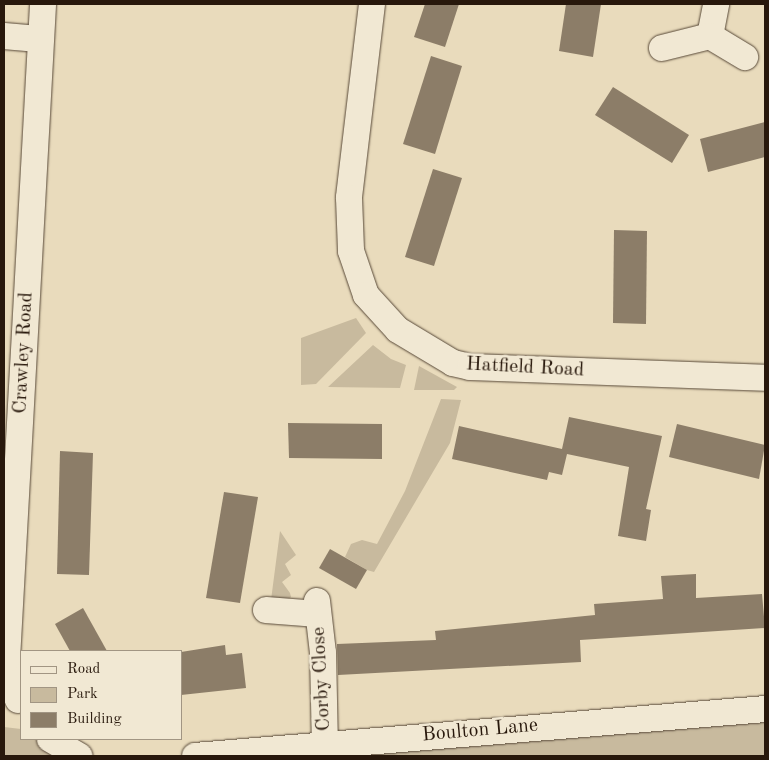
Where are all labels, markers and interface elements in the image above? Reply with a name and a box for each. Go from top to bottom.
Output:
street label: Crawley Road [9,292,39,414]
street label: Hatfield Road [465,353,585,383]
street label: Corby Close [307,626,337,732]
legend [20,650,182,740]
text: Road [67,662,100,677]
text: Park [67,687,98,702]
text: Building [67,712,122,727]
street label: Boulton Lane [421,714,539,748]

